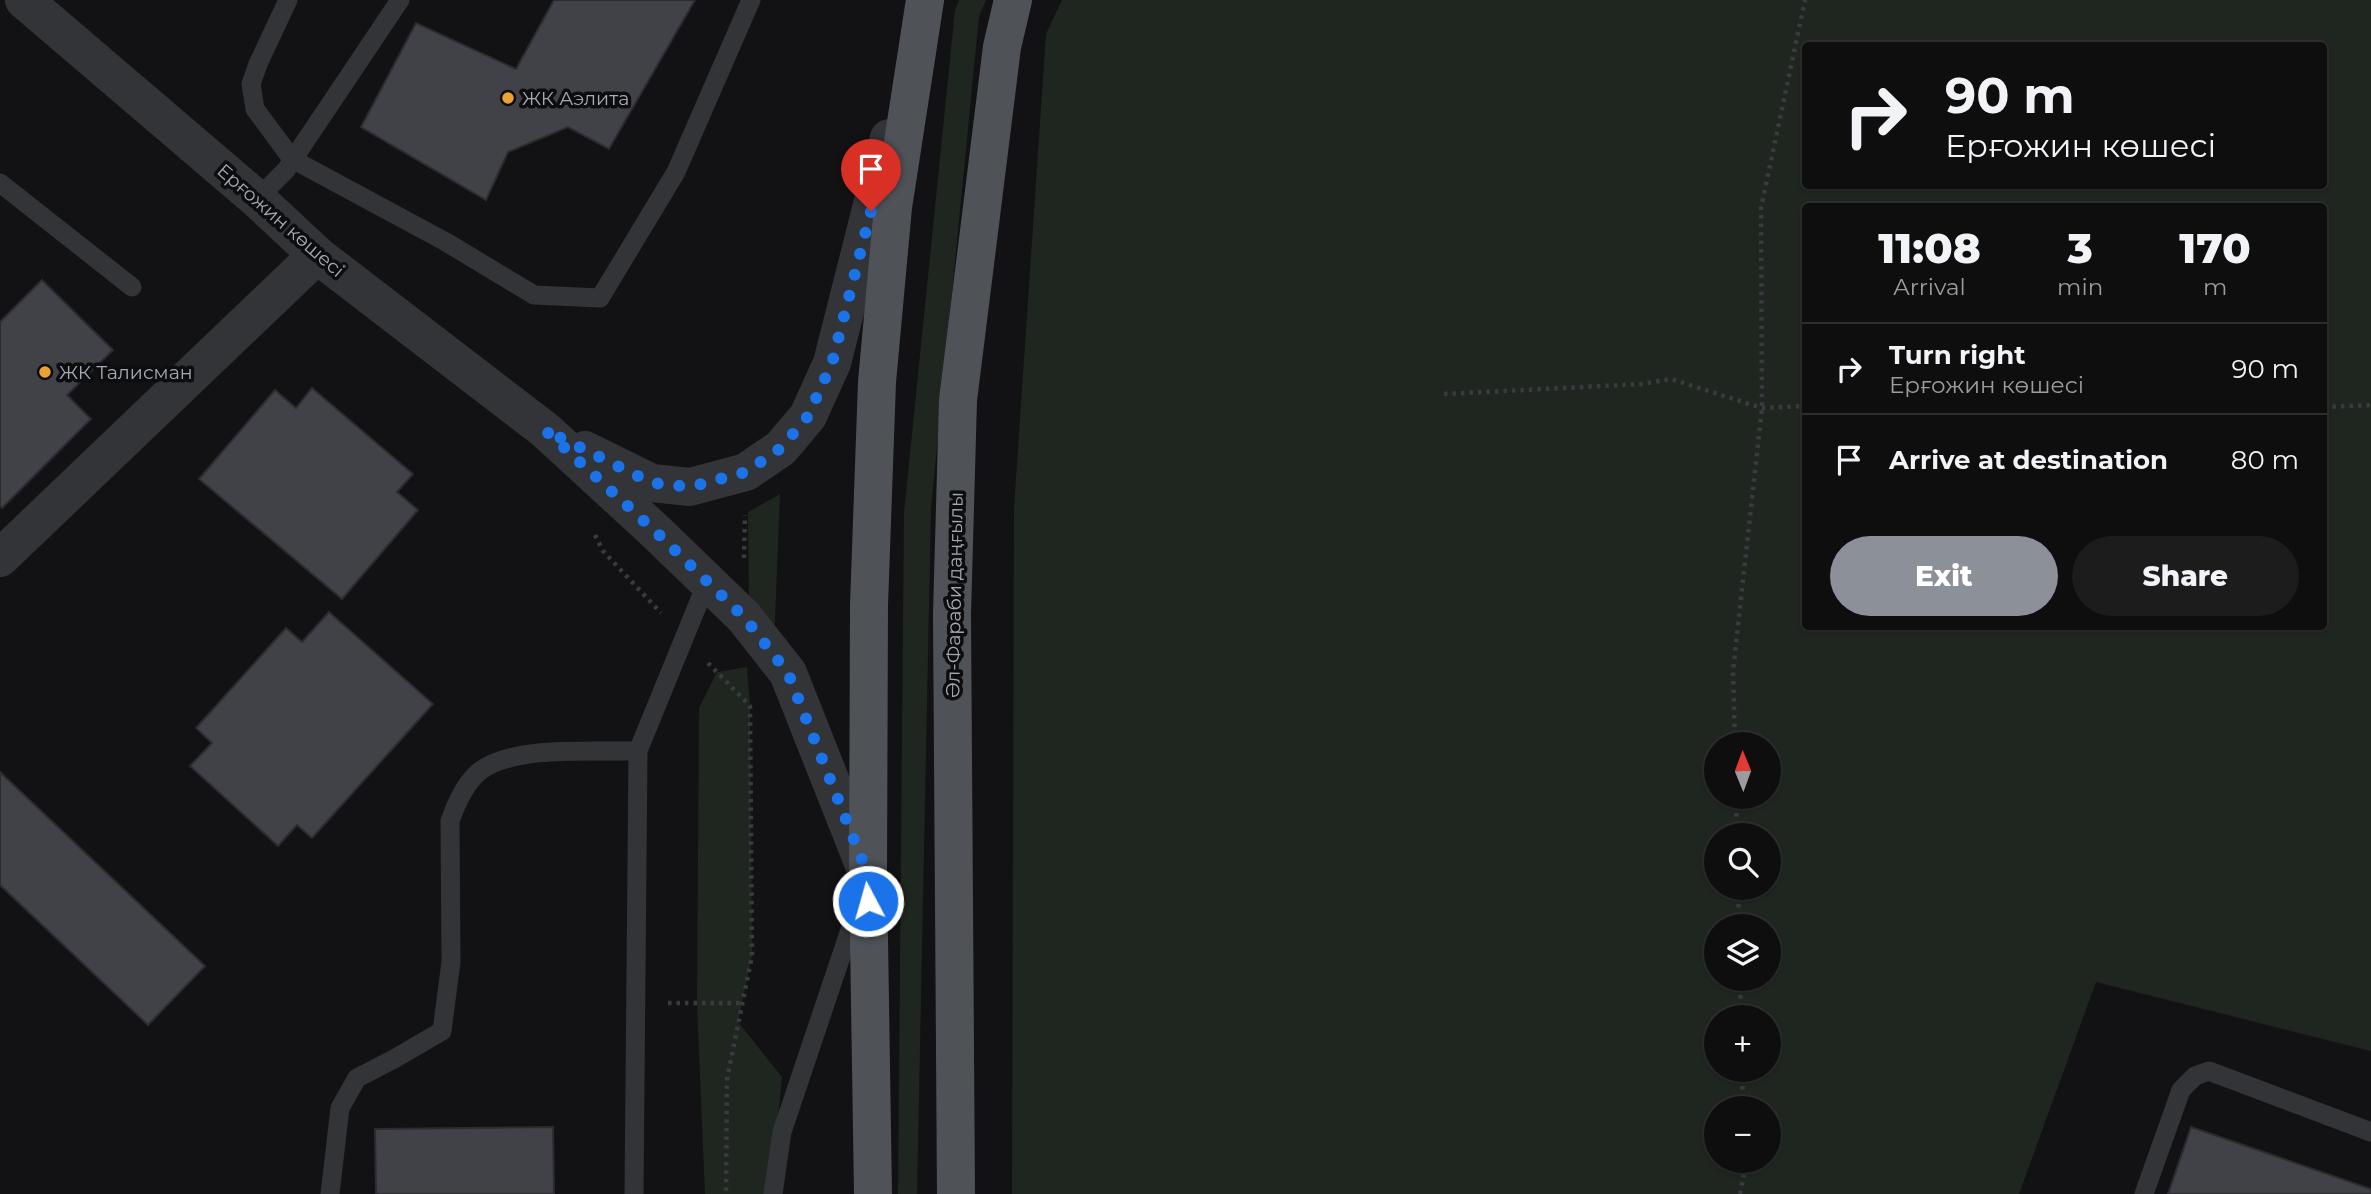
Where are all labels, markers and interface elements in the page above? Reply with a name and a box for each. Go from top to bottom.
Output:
text: 90 m [1945,66,2075,125]
icon: right [1830,70,1921,161]
place label: ЖК Аэлита [522,87,629,110]
marker: ЖК Аэлита [500,90,516,106]
text: Ерғожин көшесі [1945,126,2216,165]
pin [841,139,901,211]
icon: arrive [852,150,890,188]
street label: Ерғожин көшесі [212,159,349,282]
text: 11:08 [1878,222,1981,274]
text: 3 [2067,222,2093,274]
text: 170 [2179,222,2251,274]
text: Arrival [1893,273,1966,301]
text: min [2057,273,2103,301]
text: m [2203,273,2227,301]
text: Turn right [1889,339,2025,371]
icon: right [1830,350,1868,388]
text: 90 m [2232,353,2299,385]
place label: ЖК Талисман [59,361,193,384]
marker: ЖК Талисман [37,364,53,380]
text: Ерғожин көшесі [1889,371,2084,399]
icon: arrive [1830,441,1868,479]
text: Arrive at destination [1889,444,2168,476]
text: 80 m [2231,444,2299,476]
street label: Әл-Фараби даңғылы [941,492,968,698]
button: Exit [1830,536,2058,616]
button: Share [2072,536,2299,616]
north arrow [1704,732,1782,808]
map controls [1704,732,1781,1173]
button: search [1704,823,1781,900]
position arrow [831,864,905,938]
button: layers [1704,914,1781,991]
button: + [1704,1005,1781,1082]
button: − [1704,1096,1781,1173]

